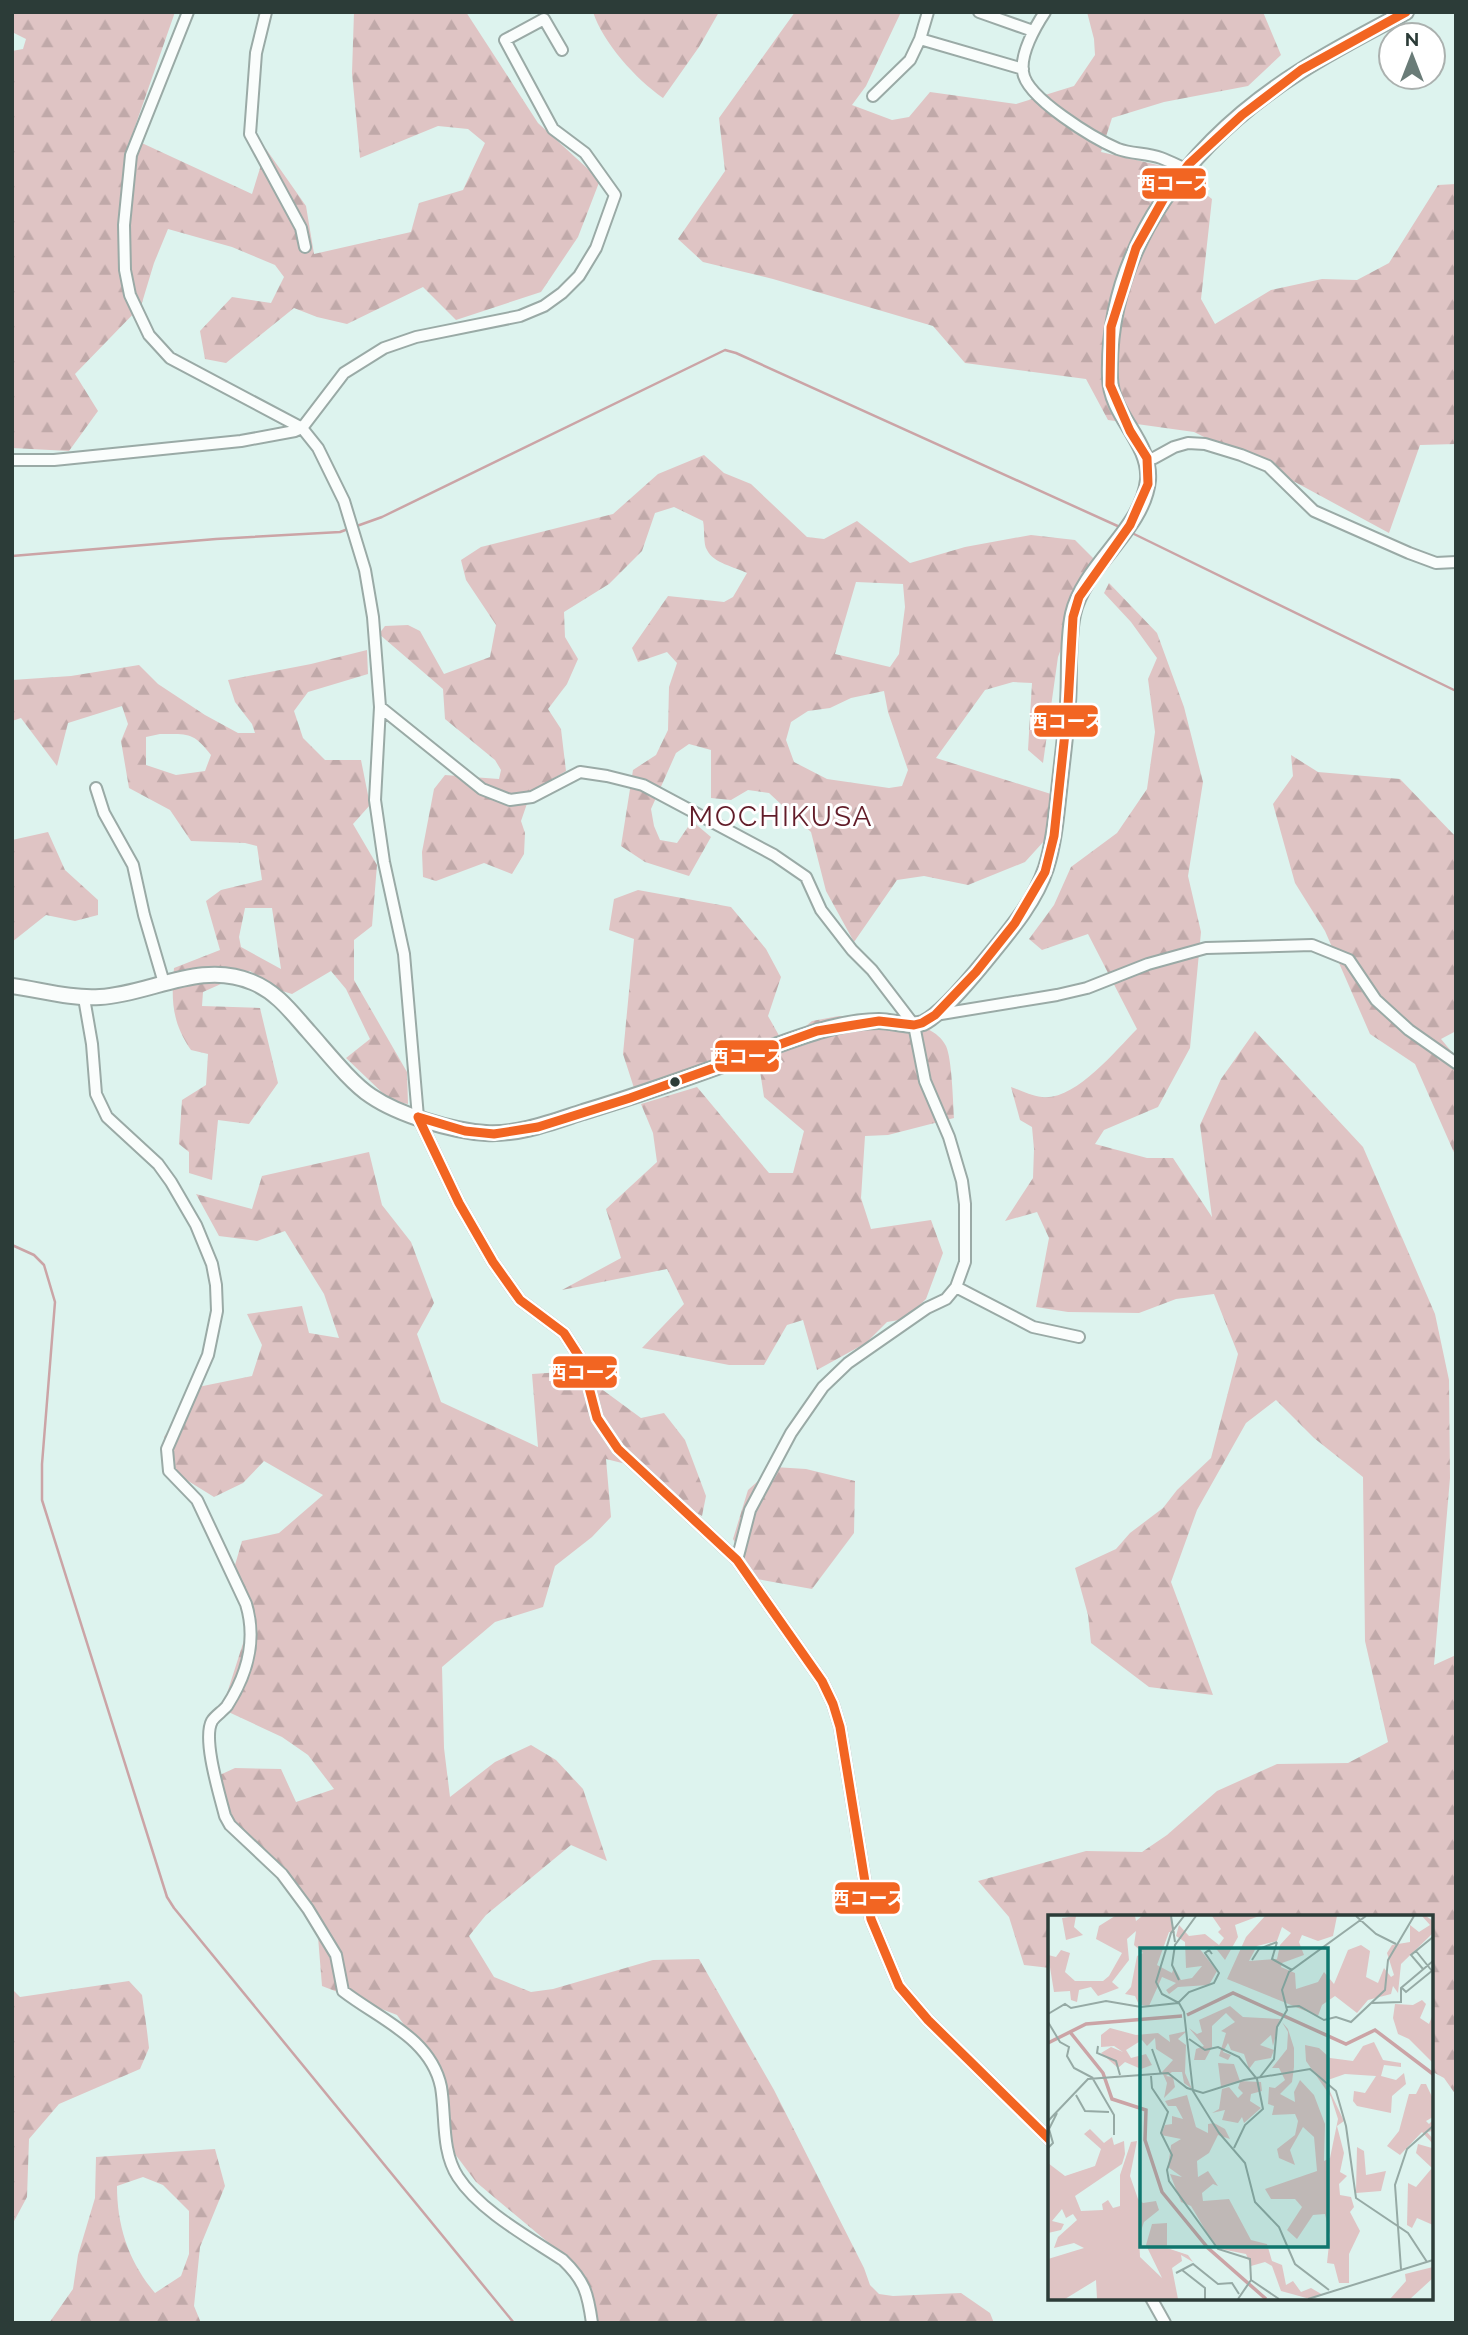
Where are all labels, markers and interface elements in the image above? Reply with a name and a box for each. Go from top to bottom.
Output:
north arrow [1377,21,1447,91]
text: N [1405,28,1419,50]
line badge: 西コース [1141,167,1207,200]
text: 西コース [1136,172,1212,194]
line badge: 西コース [1033,704,1099,738]
text: 西コース [1028,710,1104,732]
district label: MOCHIKUSA [688,800,874,833]
line badge: 西コース [714,1039,780,1073]
text: 西コース [709,1045,785,1067]
unlabelled marker [668,1075,682,1089]
line badge: 西コース [552,1355,618,1389]
text: 西コース [547,1361,623,1383]
line badge: 西コース [834,1881,901,1915]
text: 西コース [830,1887,906,1909]
inset map [1048,1915,1433,2300]

